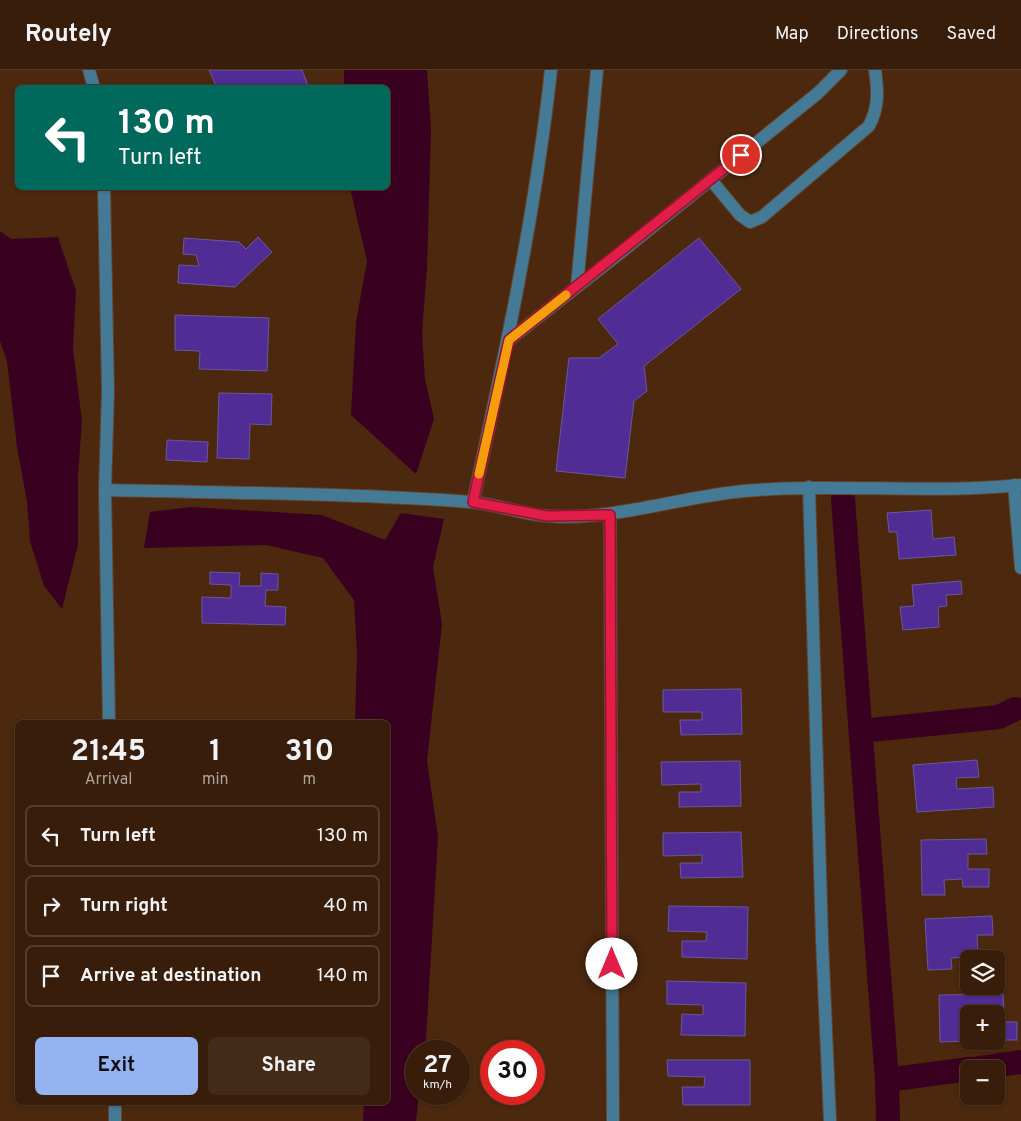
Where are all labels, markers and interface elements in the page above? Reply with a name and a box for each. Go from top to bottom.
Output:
text: Routely [25,20,112,50]
text: Map [775,23,809,46]
text: Directions [837,23,919,46]
text: Saved [947,23,996,46]
text: 130 m [118,102,215,146]
icon: left [35,105,100,170]
pin [720,134,762,176]
icon: arrive [727,141,755,169]
text: Turn left [118,145,201,172]
text: 21:45 [71,734,146,771]
text: 1 [209,734,221,771]
text: 310 [284,734,334,771]
text: Arrival [85,770,132,790]
text: min [202,770,229,790]
text: m [303,770,316,790]
icon: left [37,822,65,850]
text: Turn left [80,824,156,848]
text: 130 m [317,824,368,848]
icon: right [37,892,65,920]
text: Turn right [80,894,168,918]
text: 40 m [323,894,368,918]
position arrow [585,937,637,989]
map controls [960,950,1005,1105]
button: layers [960,950,1005,995]
icon: arrive [37,962,65,990]
text: Arrive at destination [80,964,261,988]
text: 140 m [317,964,368,988]
button: + [960,1005,1005,1050]
button: Exit [35,1037,198,1095]
button: Share [208,1037,370,1095]
speed limit sign: 30 [480,1040,545,1105]
text: 27 [423,1050,452,1082]
button: − [960,1060,1005,1105]
text: km/h [423,1077,452,1093]

